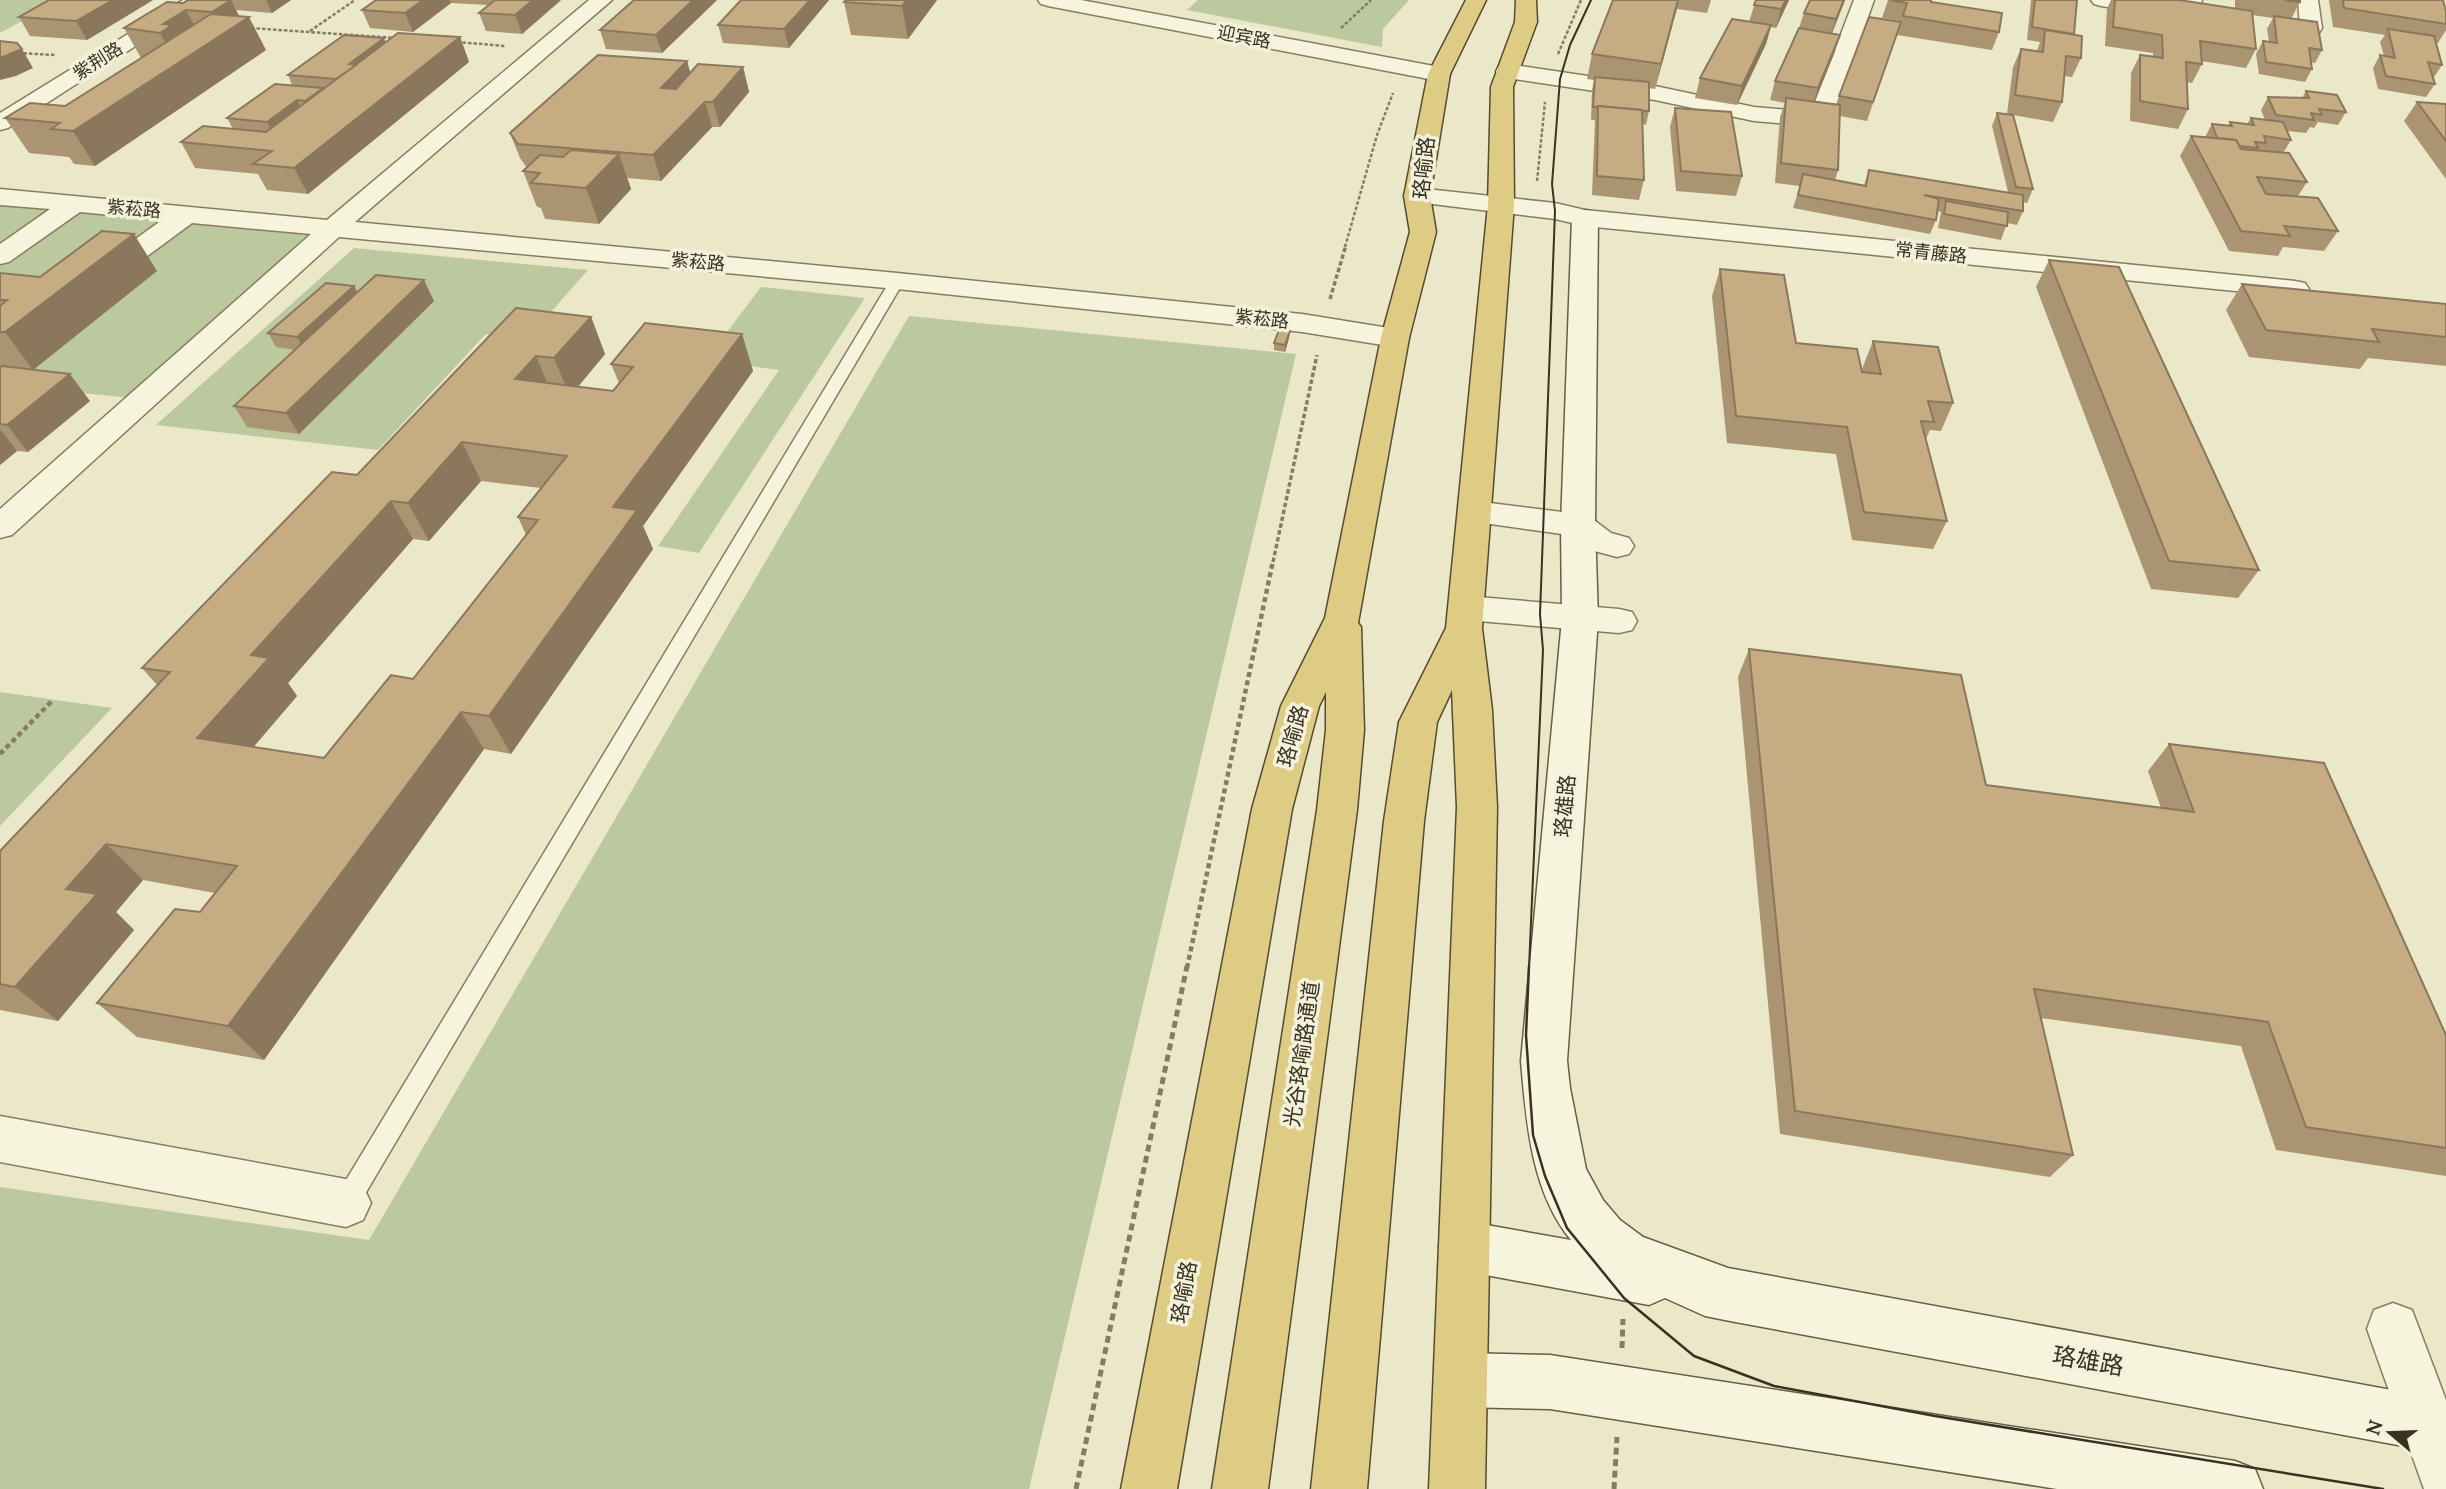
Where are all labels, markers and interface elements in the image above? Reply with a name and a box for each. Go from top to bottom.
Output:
street label: 迎宾路 [1215,20,1273,53]
street label: 紫荆路 [69,37,127,85]
street label: 珞喻路 [1407,135,1440,201]
street label: 紫菘路 [106,195,162,222]
street label: 常青藤路 [1894,237,1968,268]
street label: 紫菘路 [670,248,726,275]
street label: 紫菘路 [1234,304,1290,333]
street label: 珞喻路 [1271,702,1314,770]
street label: 珞雄路 [1548,773,1581,839]
street label: 光谷珞喻路通道 [1278,979,1325,1129]
street label: 珞喻路 [1165,1259,1202,1325]
street label: 珞雄路 [2050,1339,2126,1382]
north arrow [2355,1398,2425,1468]
text: N [2360,1416,2388,1438]

